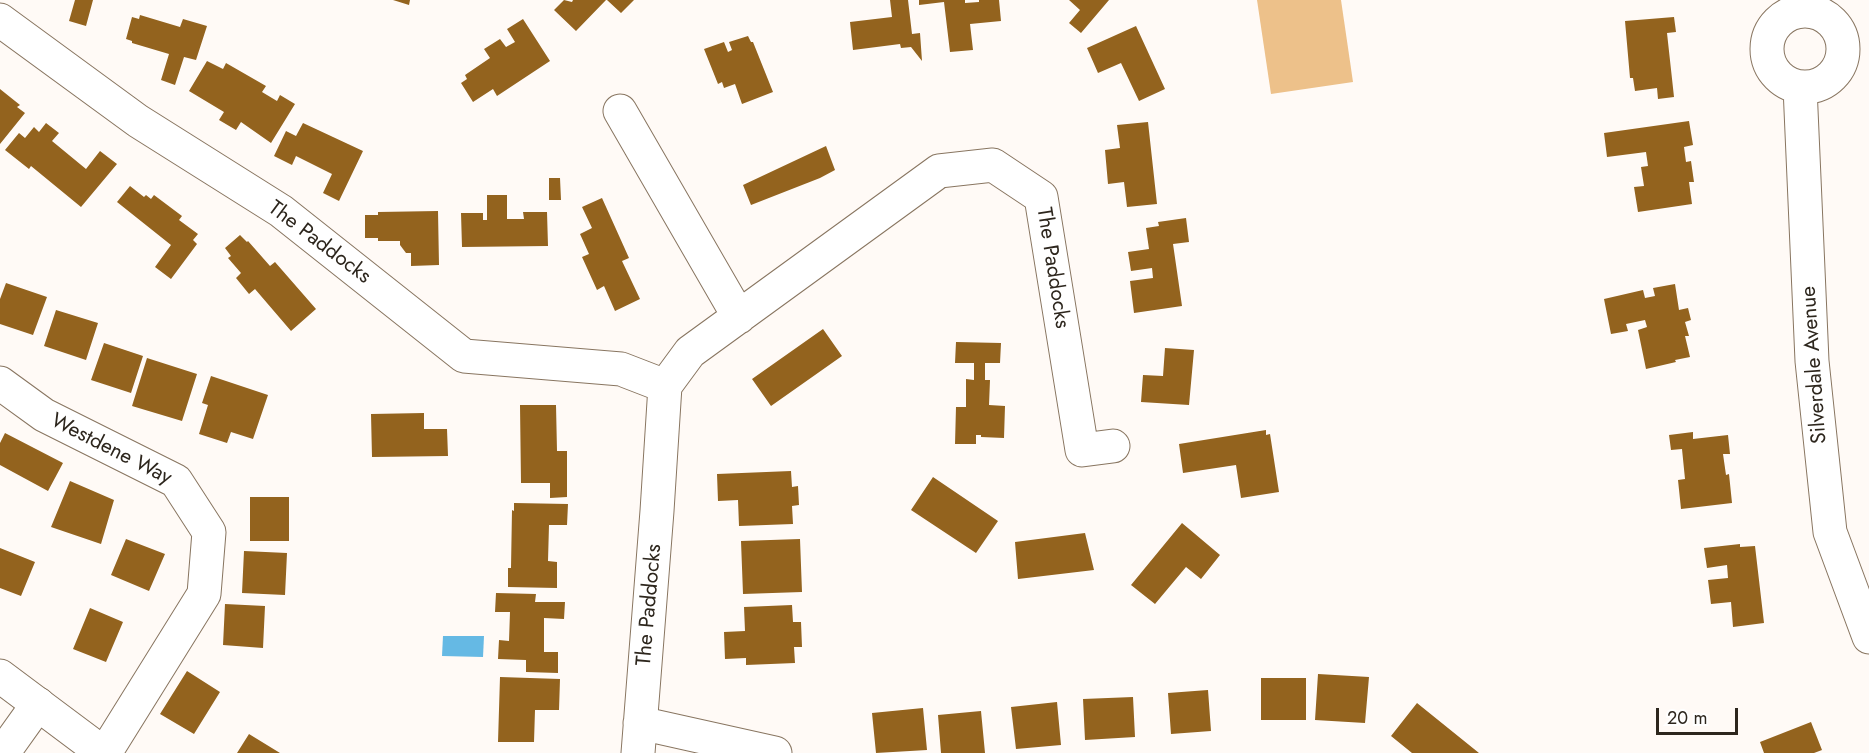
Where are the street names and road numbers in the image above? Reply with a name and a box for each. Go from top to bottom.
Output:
street label: The Paddocks [263,196,375,290]
street label: The Paddocks [1030,206,1074,330]
street label: Silverdale Avenue [1797,285,1833,445]
street label: Westdene Way [46,409,176,491]
street label: The Paddocks [632,543,668,667]

